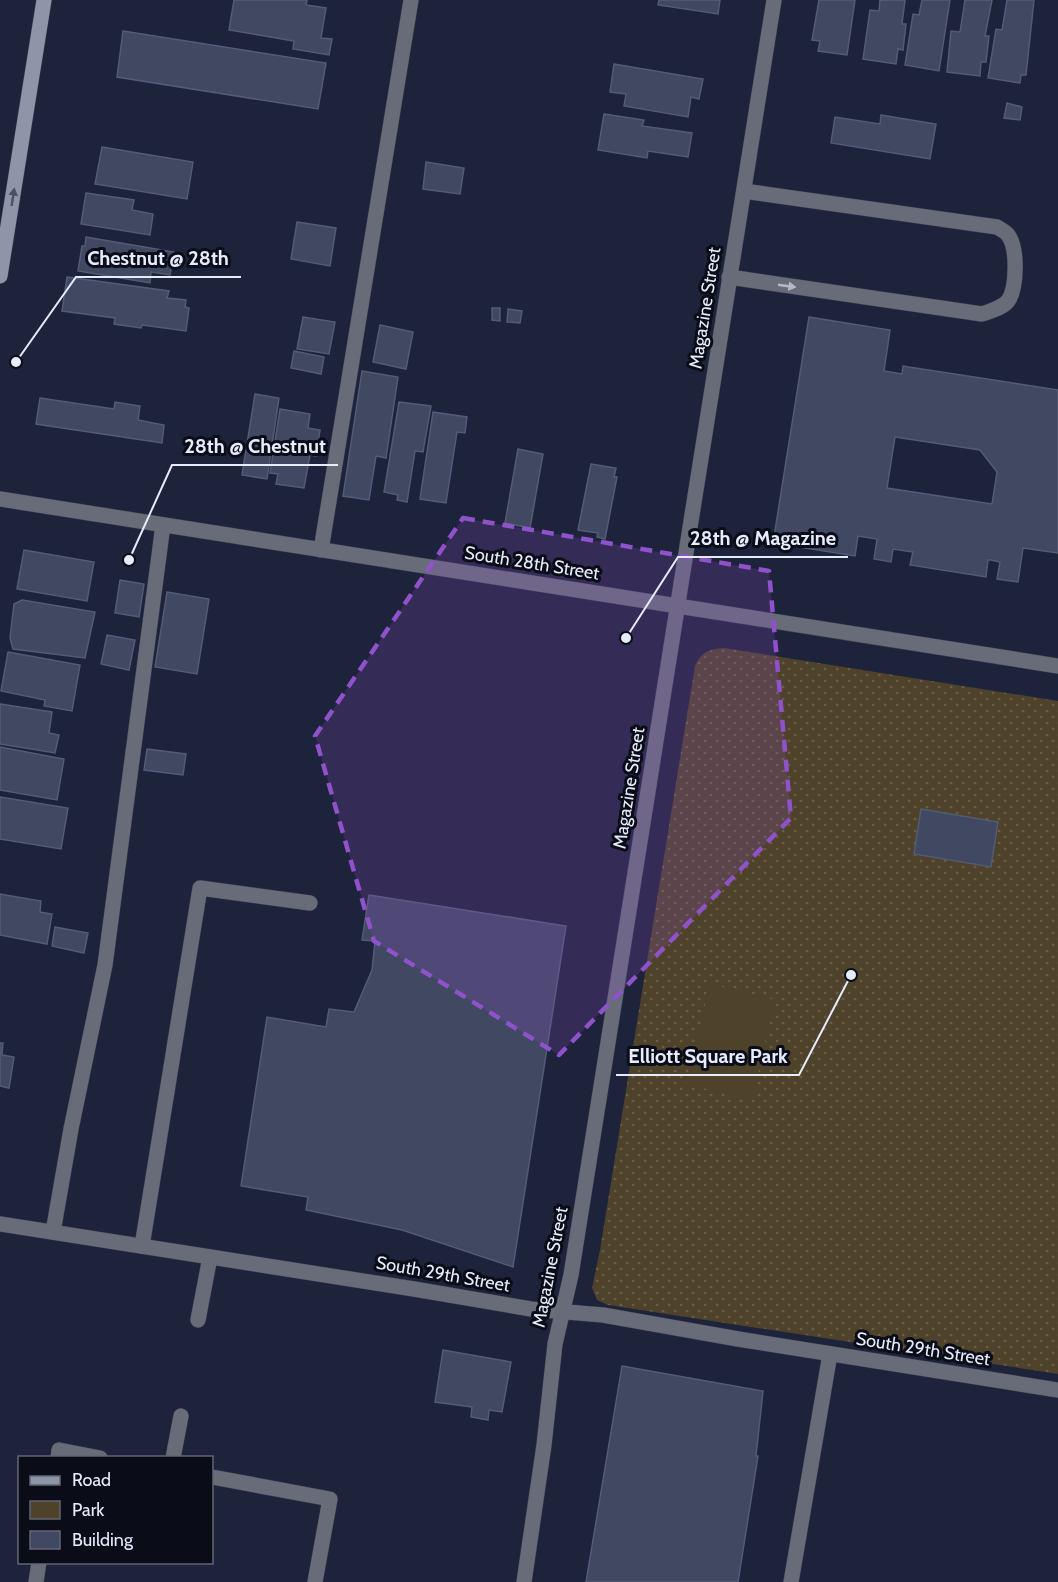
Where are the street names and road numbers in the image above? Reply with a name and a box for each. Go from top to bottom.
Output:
street label: Magazine Street [685,246,725,370]
street label: South 28th Street [463,541,601,585]
street label: Magazine Street [609,726,649,850]
street label: Magazine Street [528,1205,572,1329]
street label: South 29th Street [374,1251,512,1297]
street label: South 29th Street [854,1328,992,1370]

